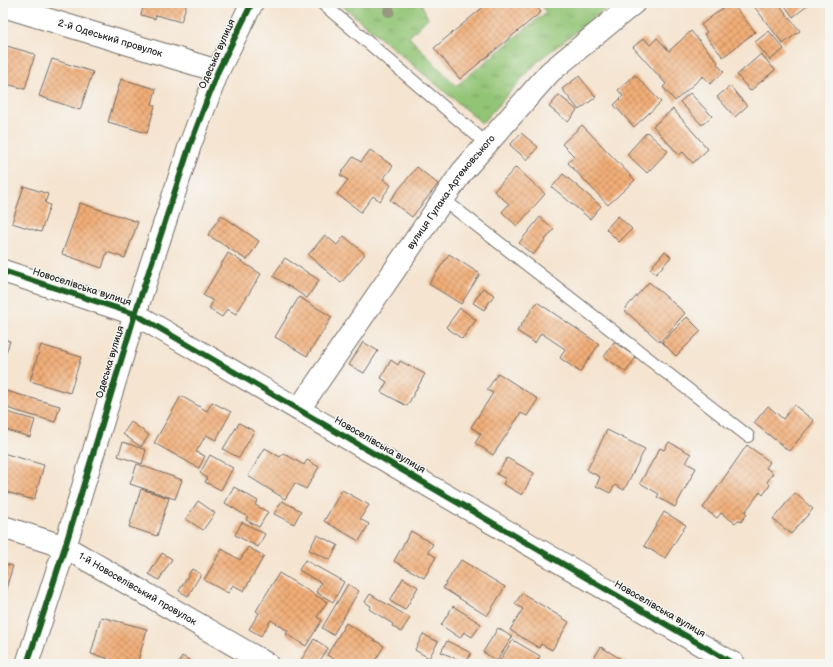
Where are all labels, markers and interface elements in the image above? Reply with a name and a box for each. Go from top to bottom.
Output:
street label: 2-й Одеський провулок [56,17,165,60]
street label: Одеська вулиця [196,17,238,91]
street label: вулиця Гулака-Артемовського [405,133,498,252]
street label: Новоселівська вулиця [31,265,133,309]
street label: Одеська вулиця [93,324,127,400]
street label: Новоселівська вулиця [332,414,428,476]
street label: 1-й Новоселівський провулок [76,550,200,628]
street label: Новоселівська вулиця [612,578,708,640]

